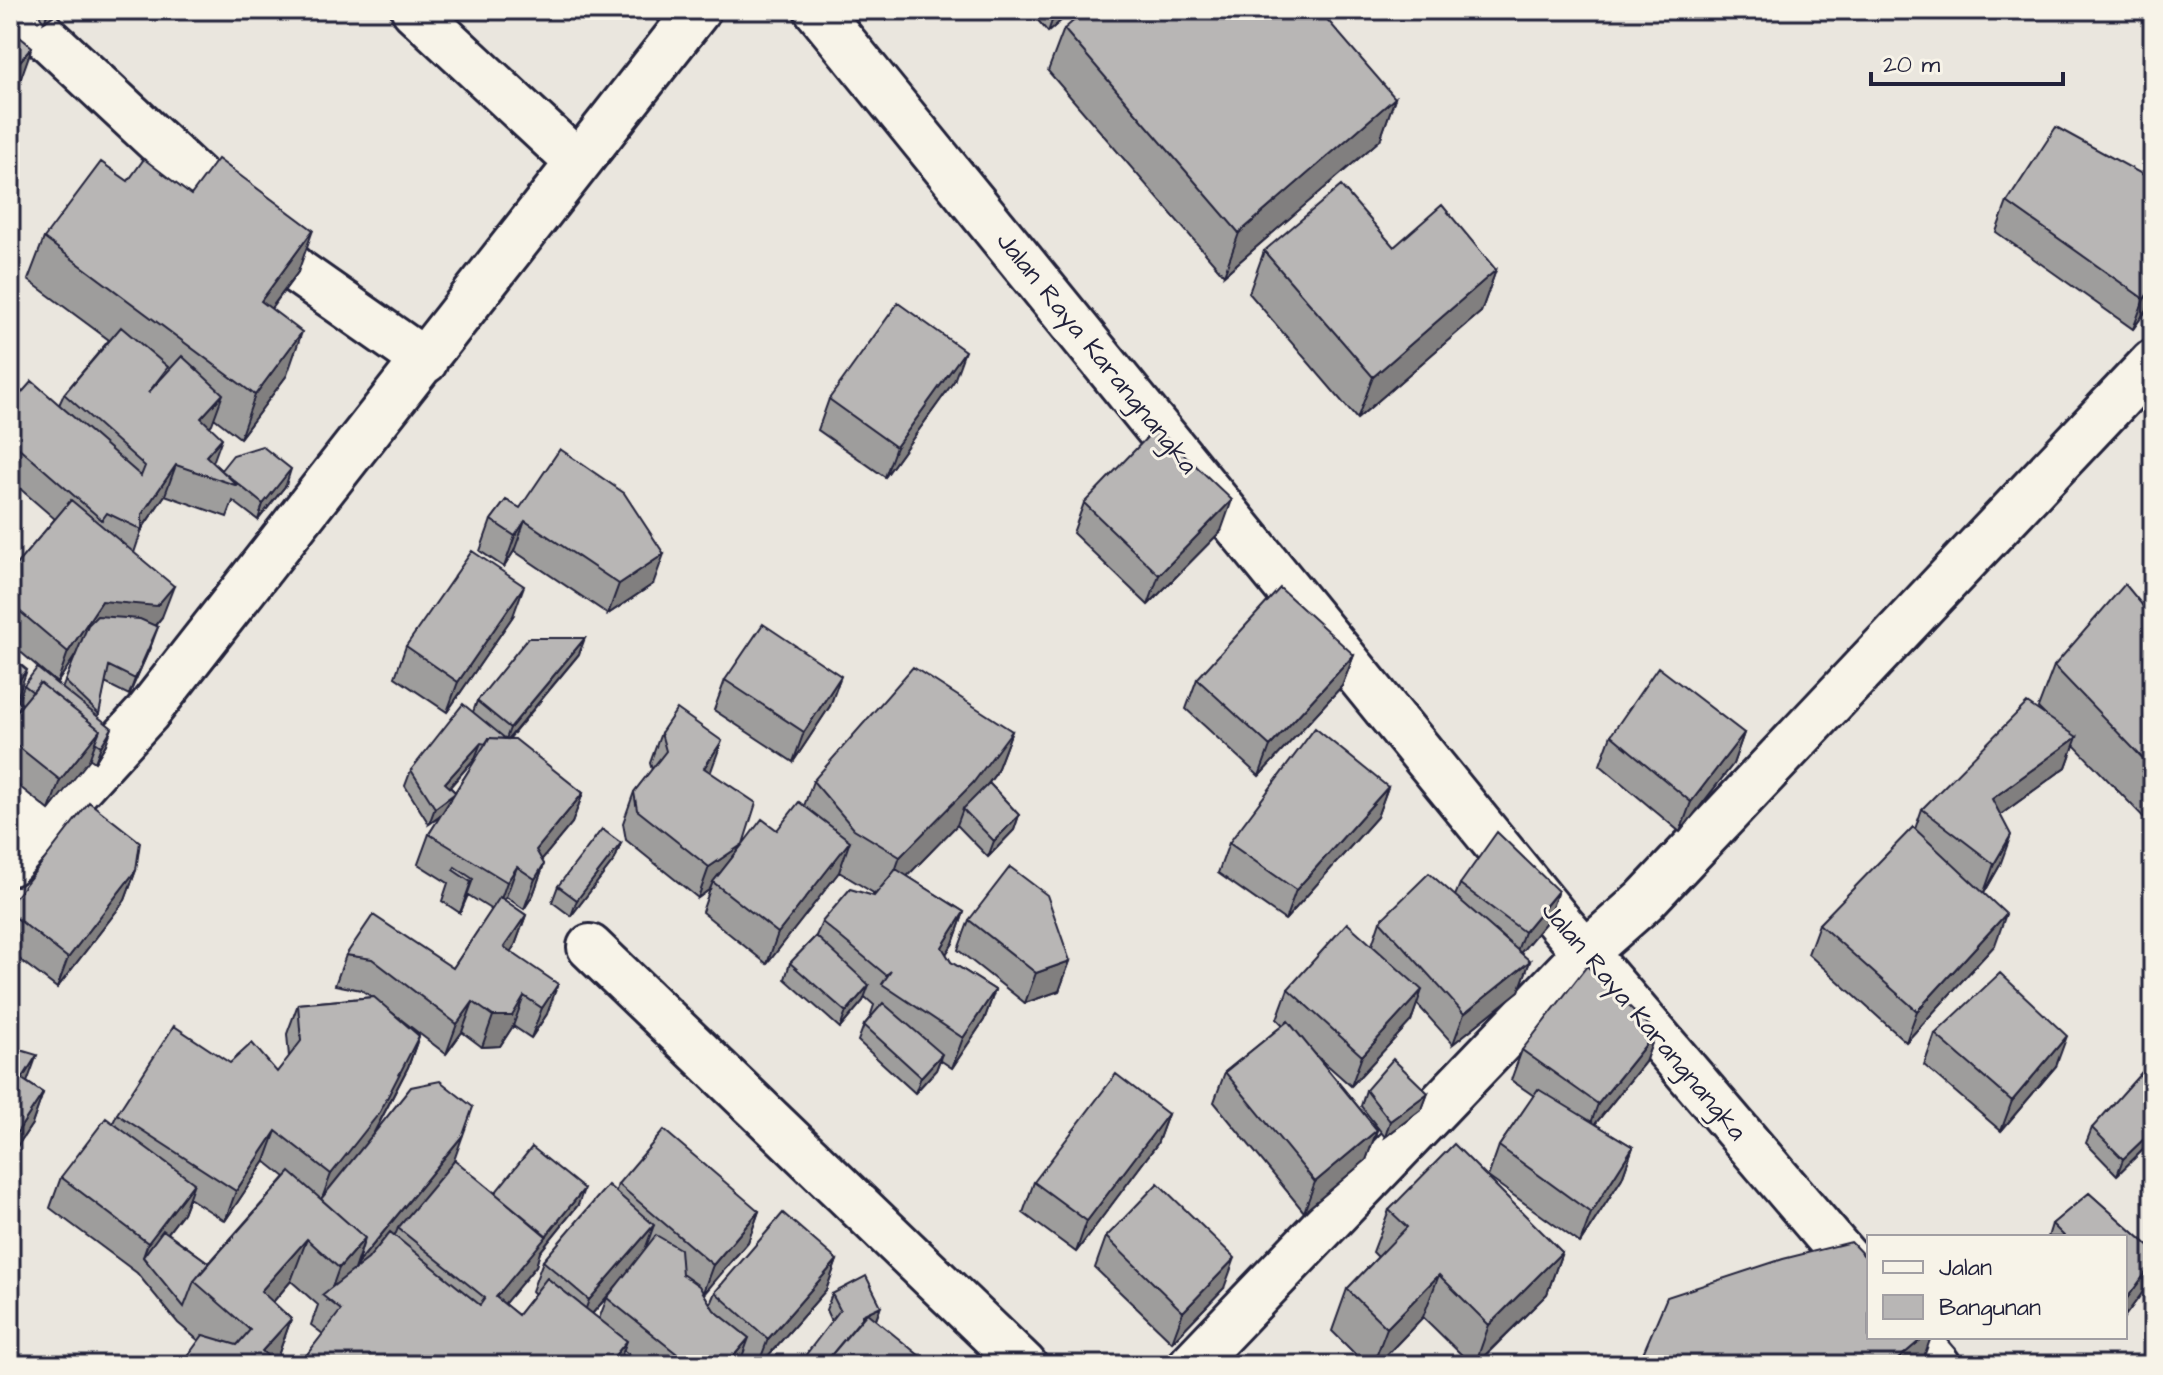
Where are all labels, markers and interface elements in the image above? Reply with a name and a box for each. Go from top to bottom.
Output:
scale bar [1871,36,2063,86]
text: 20 m [1883,48,1940,82]
street label: Jalan Raya Karangnangka [986,224,1206,483]
street label: Jalan Raya Karangnangka [1532,894,1755,1150]
legend [1867,1235,2127,1339]
text: Jalan [1939,1251,1992,1285]
text: Bangunan [1939,1291,2041,1326]

